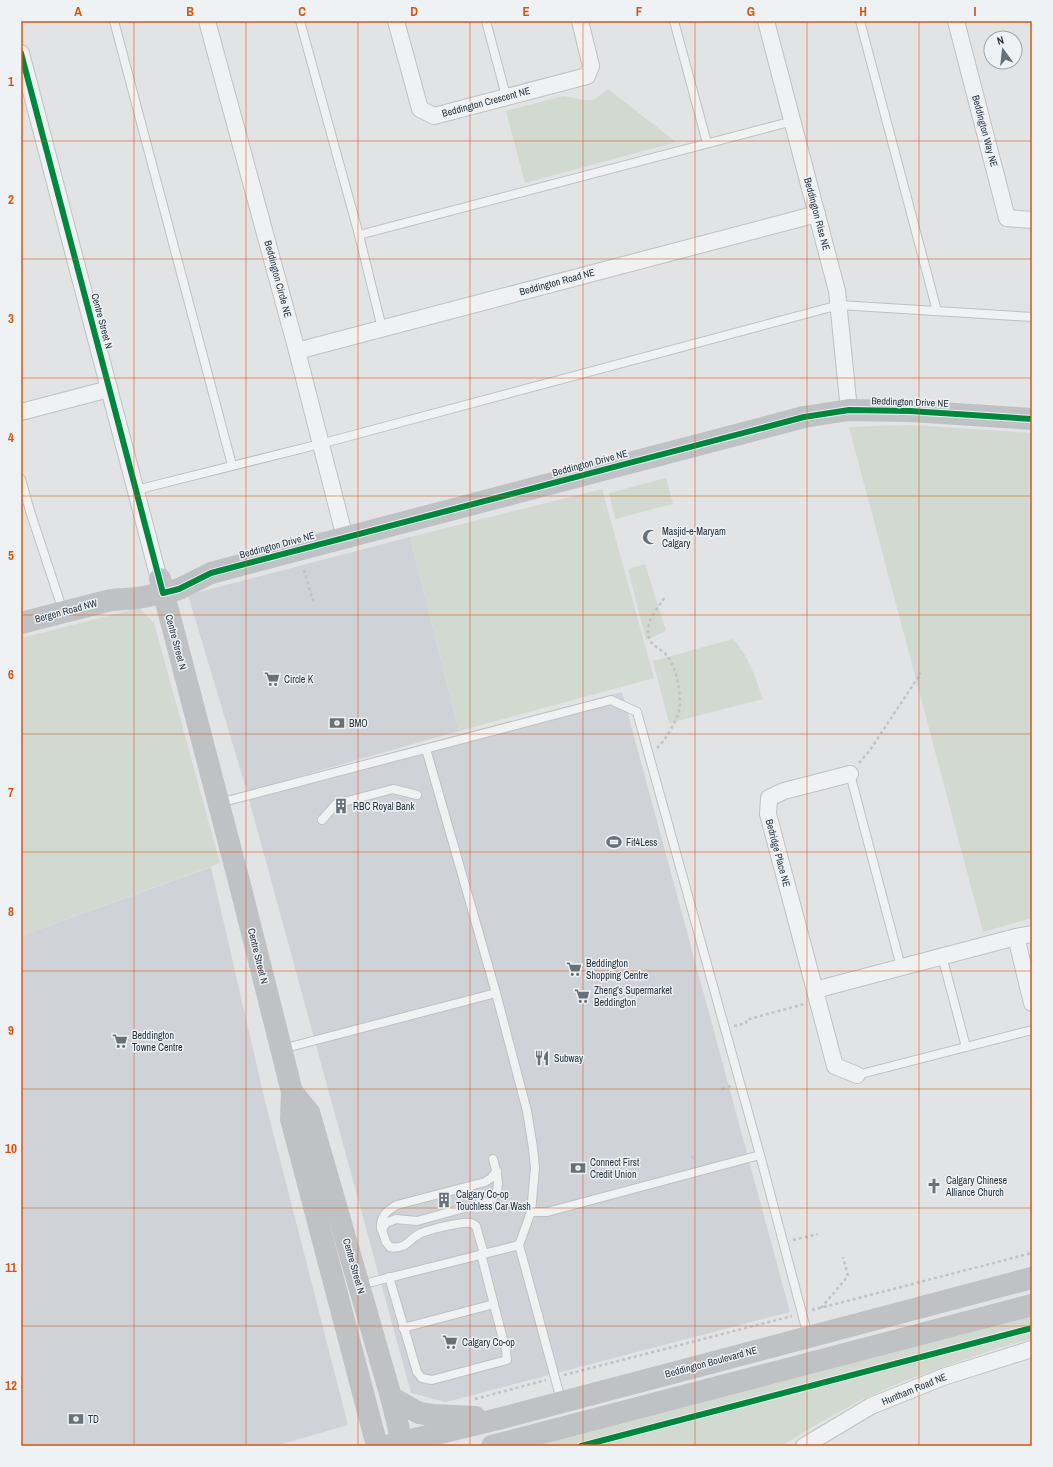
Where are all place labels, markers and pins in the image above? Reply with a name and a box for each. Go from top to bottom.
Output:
place label: Masjid-e-Maryam Calgary [662,525,726,550]
mosque icon: Masjid-e-Maryam Calgary [641,528,659,546]
supermarket icon: Circle K [263,670,281,688]
place label: Circle K [284,673,314,686]
bank icon: BMO [328,714,346,732]
place label: BMO [349,717,368,730]
building icon: RBC Royal Bank [332,797,350,815]
place label: RBC Royal Bank [353,800,415,813]
sports icon: Fit4Less [605,833,623,851]
place label: Fit4Less [626,836,657,849]
place label: Beddington Shopping Centre [586,957,648,982]
supermarket icon: Beddington Shopping Centre [565,960,583,978]
place label: Zheng's Supermarket Beddington [594,984,673,1009]
supermarket icon: Zheng's Supermarket Beddington [573,987,591,1005]
place label: Beddington Towne Centre [132,1029,183,1054]
supermarket icon: Beddington Towne Centre [111,1032,129,1050]
restaurant icon: Subway [533,1049,551,1067]
place label: Subway [554,1052,584,1065]
place label: Connect First Credit Union [590,1156,640,1181]
bank icon: Connect First Credit Union [569,1159,587,1177]
place label: Calgary Chinese Alliance Church [945,1174,1008,1199]
church icon: Calgary Chinese Alliance Church [925,1177,943,1195]
place label: Calgary Co-op Touchless Car Wash [456,1188,531,1213]
building icon: Calgary Co-op Touchless Car Wash [435,1191,453,1209]
supermarket icon: Calgary Co-op [441,1333,459,1351]
place label: Calgary Co-op [462,1336,515,1349]
bank icon: TD [67,1410,85,1428]
place label: TD [88,1413,99,1426]

